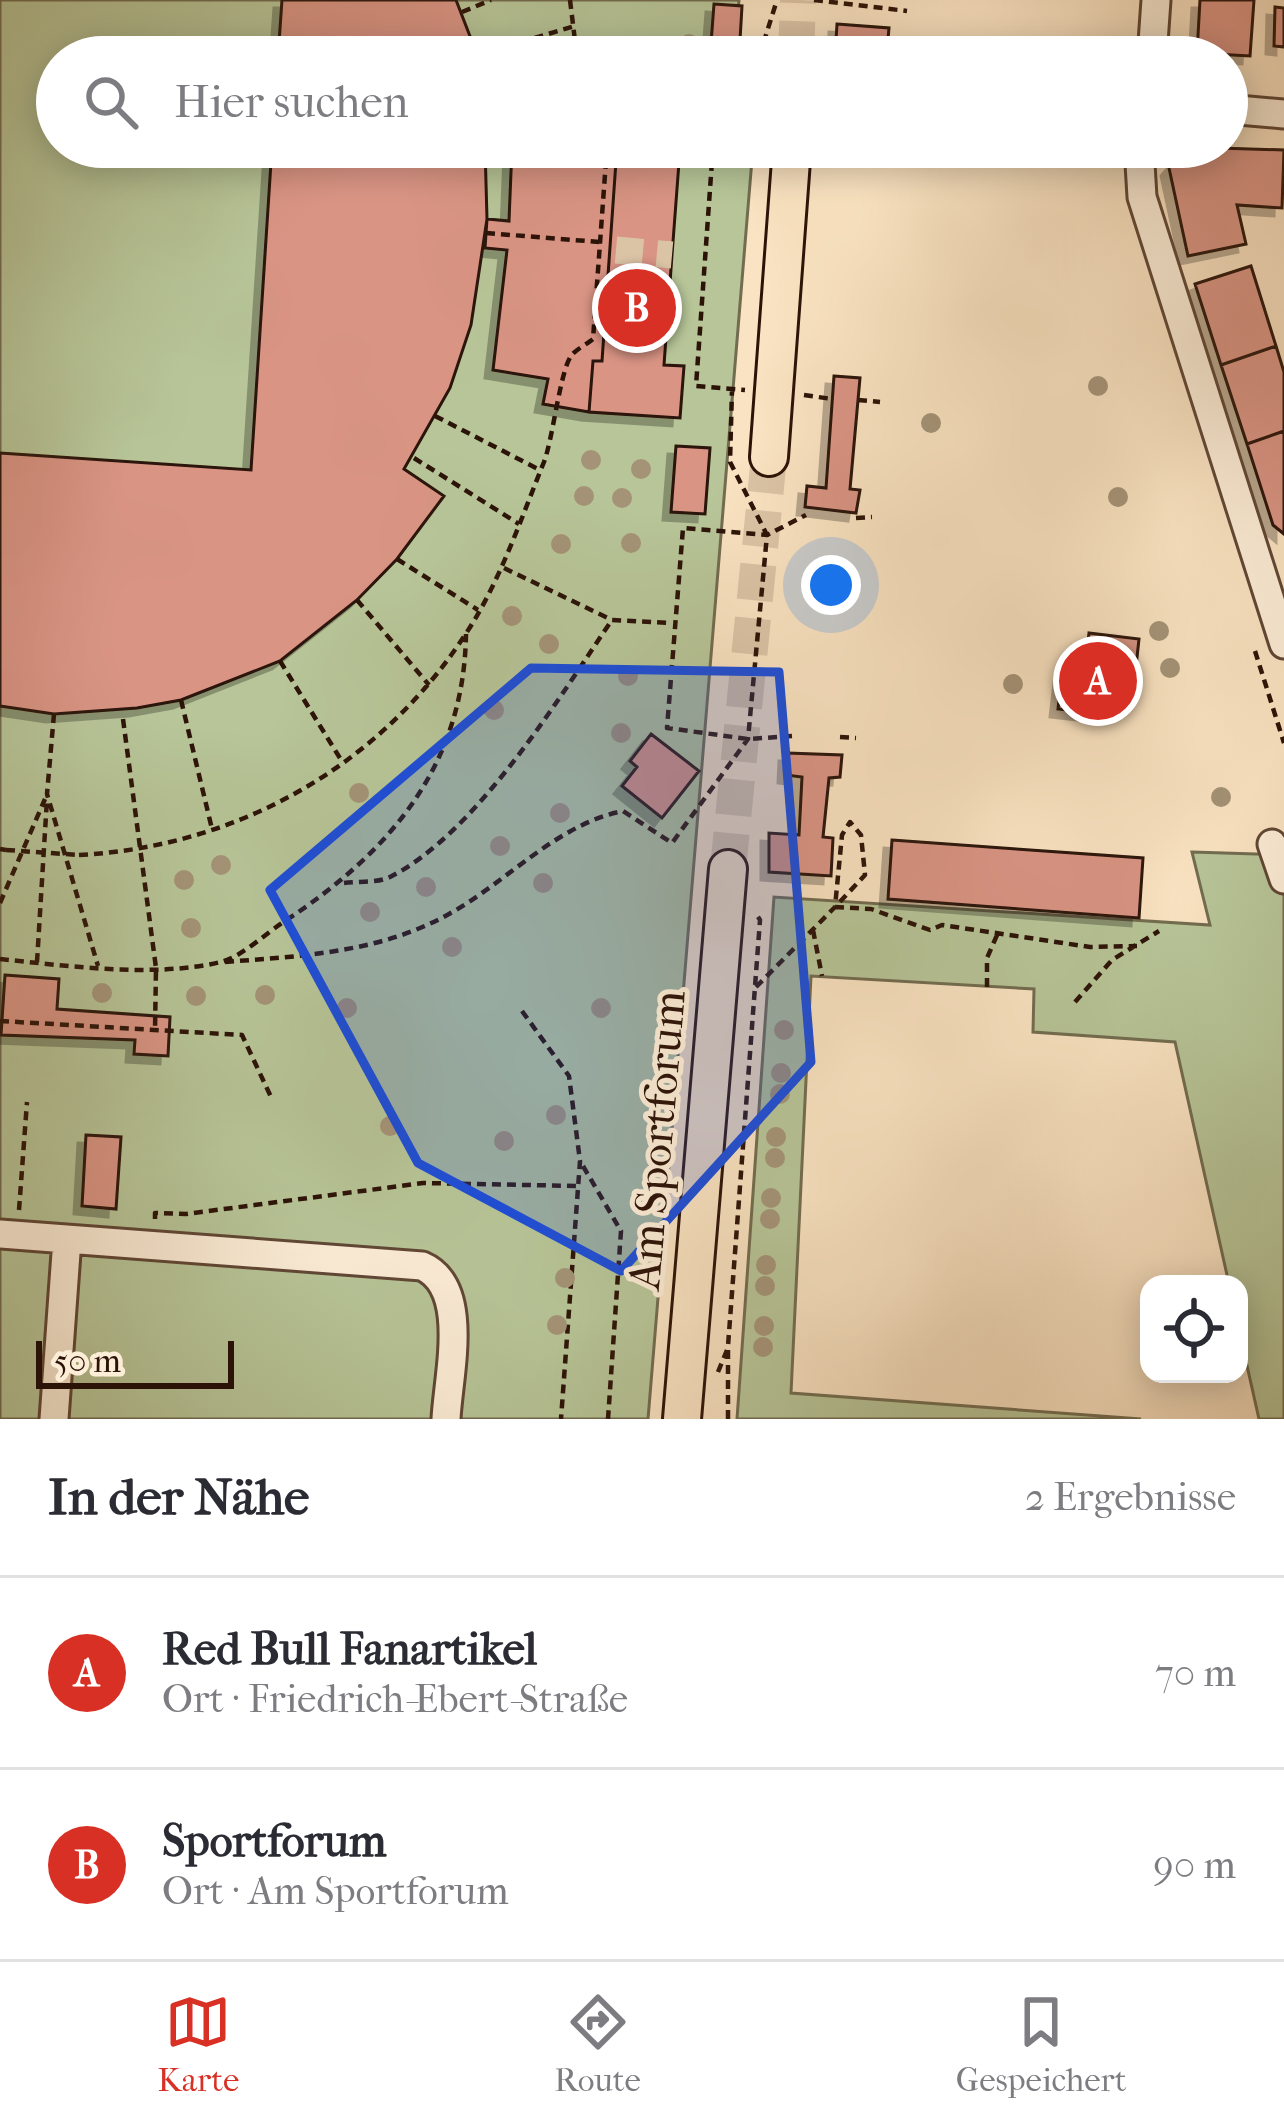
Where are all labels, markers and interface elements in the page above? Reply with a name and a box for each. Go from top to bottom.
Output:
search box [36,36,1248,168]
icon: search [78,69,144,135]
text: Hier suchen [174,76,409,129]
pin: B [598,263,676,353]
your location [801,555,861,615]
pin: A [1059,636,1137,726]
street label: Am Sportforum [618,988,697,1294]
map controls [1140,1275,1248,1383]
button: locate [1140,1275,1248,1383]
scale bar [36,1335,234,1388]
text: 50 m [54,1342,121,1381]
text: In der Nähe [48,1467,309,1527]
text: 2 Ergebnisse [1025,1474,1236,1520]
text: Red Bull Fanartikel [162,1623,537,1676]
text: A [74,1650,100,1696]
text: 70 m [1155,1650,1236,1696]
text: Ort · Friedrich-Ebert-Straße [162,1676,628,1722]
text: Sportforum [162,1815,386,1868]
text: B [74,1842,100,1888]
text: 90 m [1153,1842,1236,1888]
text: Ort · Am Sportforum [162,1868,509,1914]
tab: Karte [157,1989,239,2100]
tab: Route [554,1989,641,2100]
tab: Gespeichert [956,1989,1127,2100]

